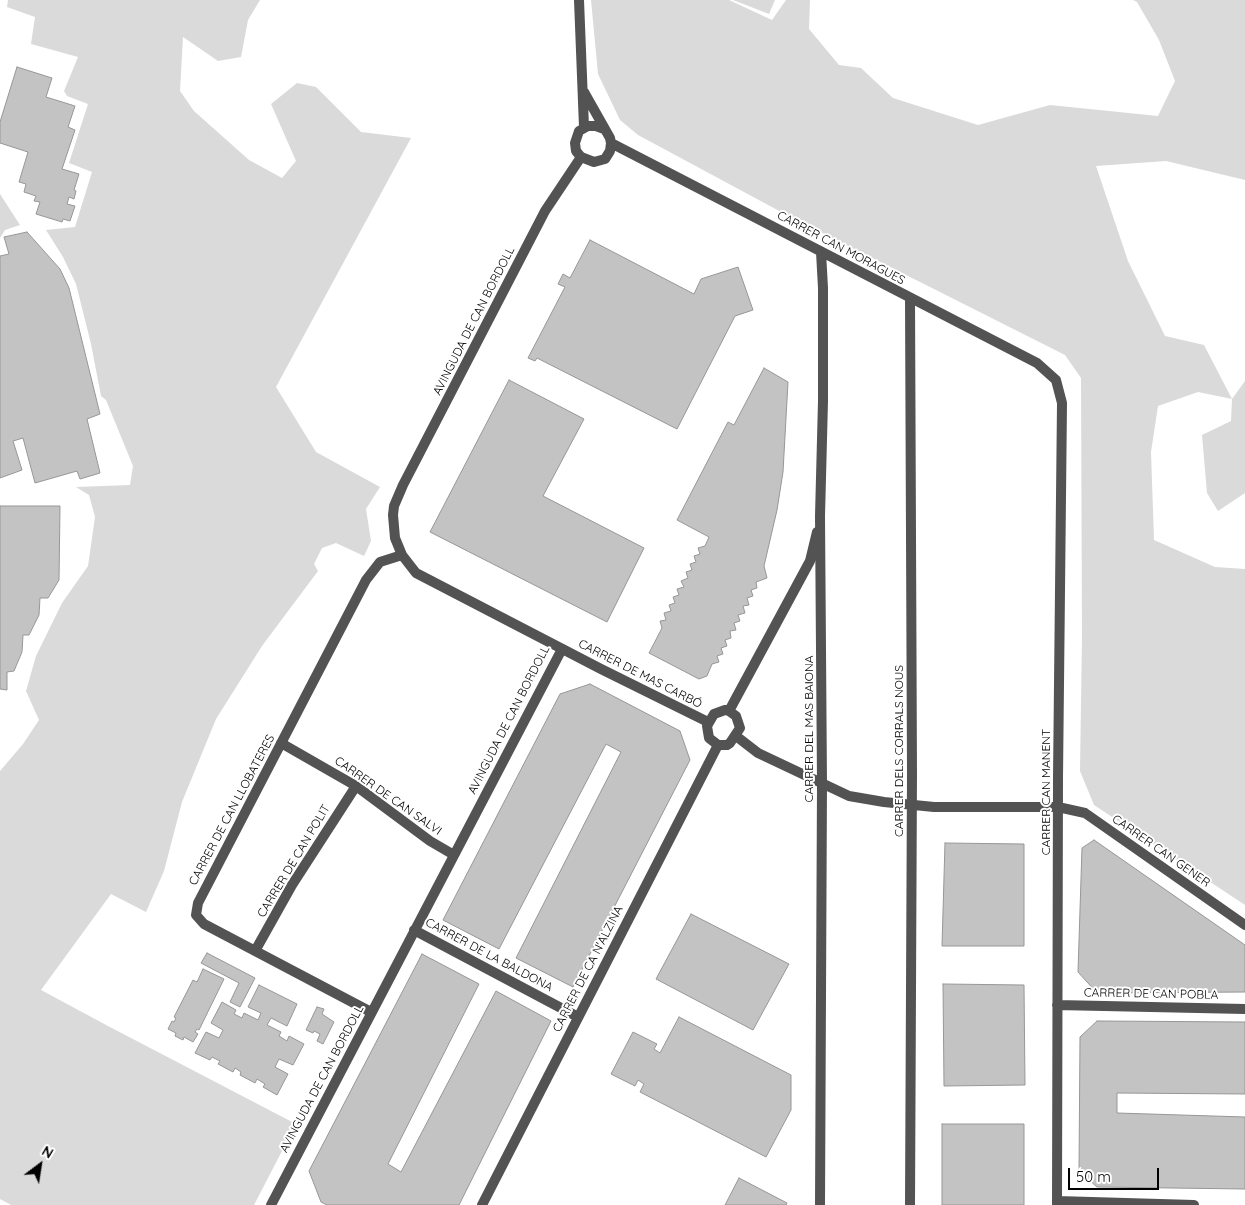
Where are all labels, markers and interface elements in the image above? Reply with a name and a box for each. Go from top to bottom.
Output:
street label: CARRER CAN MORAGUES [775,208,907,288]
street label: AVINGUDA DE CAN BORDOLL [430,244,518,398]
street label: CARRER DE MAS CARBÓ [576,637,704,711]
street label: AVINGUDA DE CAN BORDOLL [465,643,553,797]
street label: CARRER DEL MAS BAIONA [802,656,816,802]
street label: CARRER DELS CORRALS NOUS [892,665,906,837]
street label: CARRER CAN MANENT [1039,729,1053,855]
street label: CARRER DE CAN LLOBATERES [186,732,278,888]
street label: CARRER DE CAN SALVI [332,754,444,838]
street label: CARRER DE CAN POLIT [255,802,333,920]
street label: CARRER CAN GENER [1109,812,1213,890]
street label: CARRER DE CA N'ALZINA [550,903,626,1035]
street label: CARRER DE LA BALDONA [423,915,555,995]
street label: CARRER DE CAN POBLA [1084,986,1218,1002]
street label: AVINGUDA DE CAN BORDOLL [277,1003,367,1155]
north arrow [15,1140,65,1190]
text: N [39,1142,57,1163]
scale bar [1070,1158,1161,1190]
text: 50 m [1076,1167,1111,1186]

